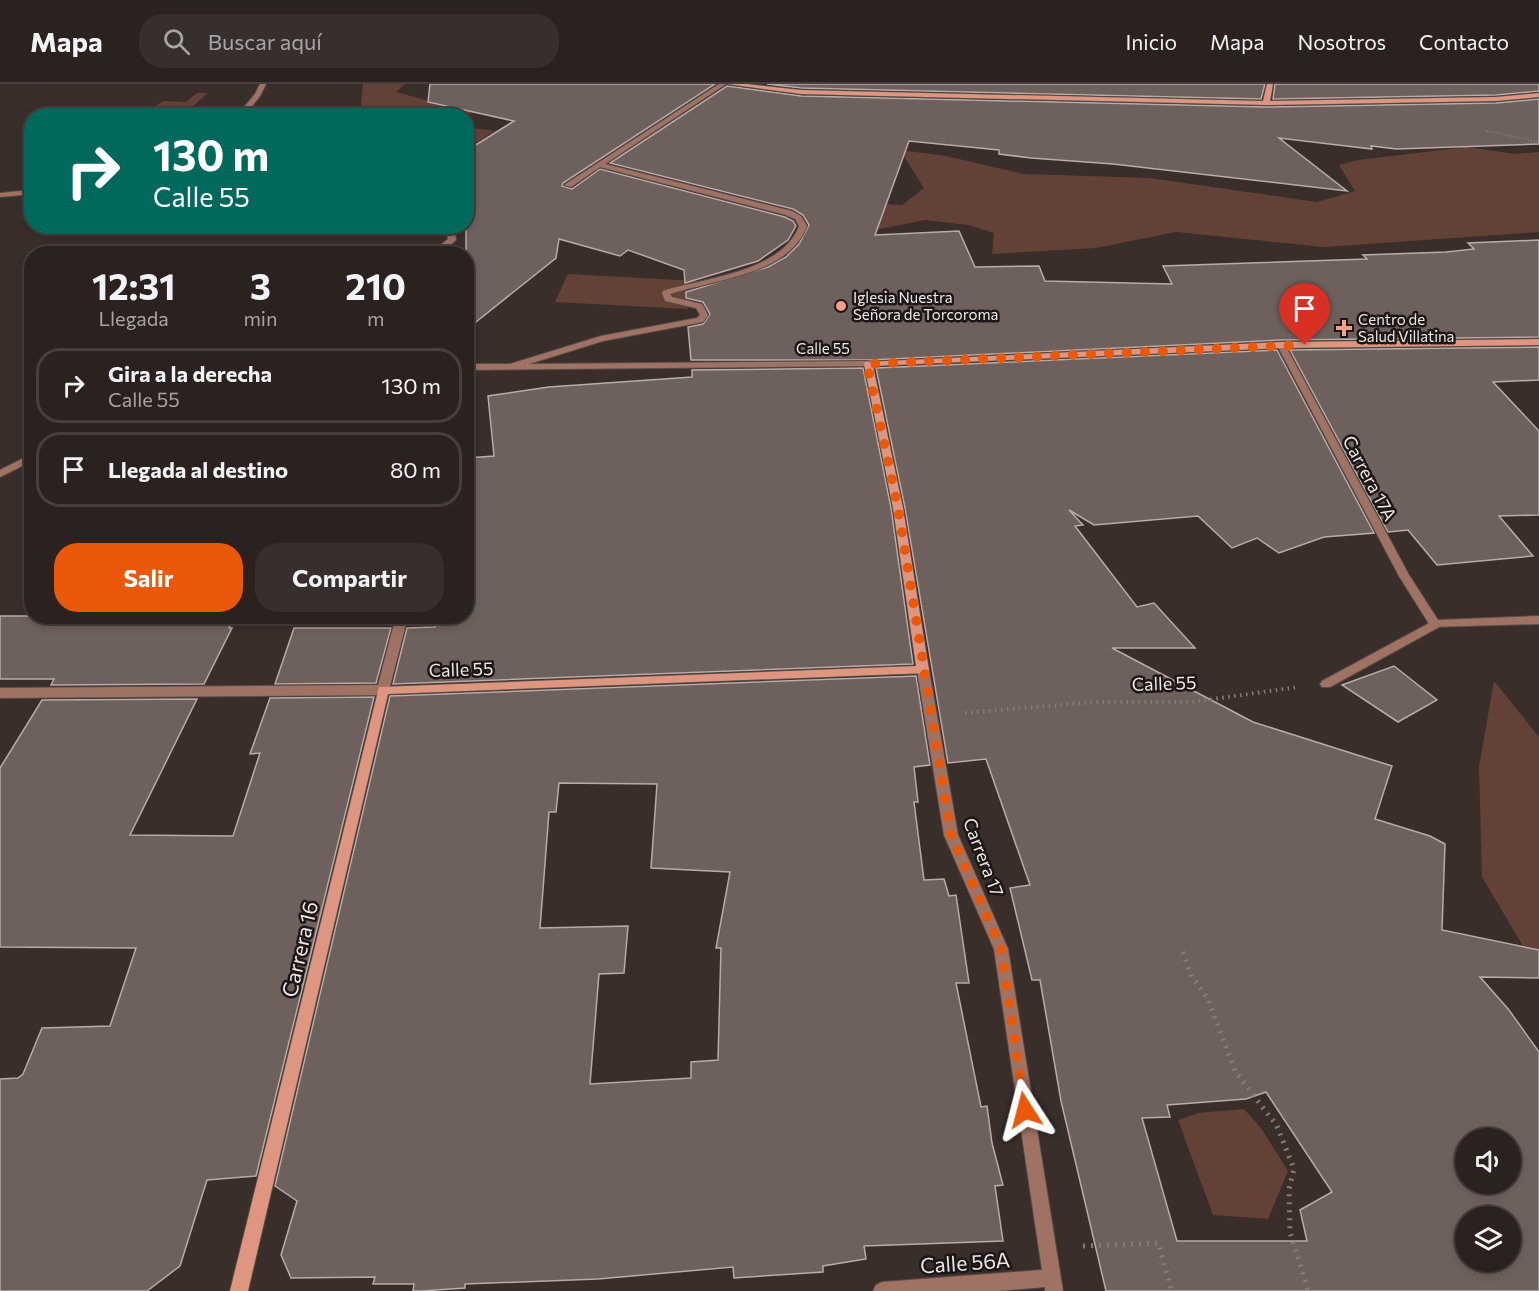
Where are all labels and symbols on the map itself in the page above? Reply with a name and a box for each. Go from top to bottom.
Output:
pin [1279,283,1330,345]
place label: Iglesia Nuestra Señora de Torcoroma [853,288,998,323]
marker: Iglesia Nuestra Señora de Torcoroma [834,299,848,313]
place label: Centro de Salud Villatina [1358,310,1454,345]
marker: Centro de Salud Villatina [1335,319,1353,337]
street label: Calle 55 [796,339,850,357]
street label: Carrera 17A [1338,432,1402,524]
street label: Calle 55 [428,657,494,681]
street label: Calle 55 [1131,671,1197,695]
street label: Carrera 17 [959,815,1009,899]
street label: Carrera 16 [276,899,322,999]
position arrow [993,1078,1057,1142]
street label: Calle 56A [919,1246,1011,1278]

